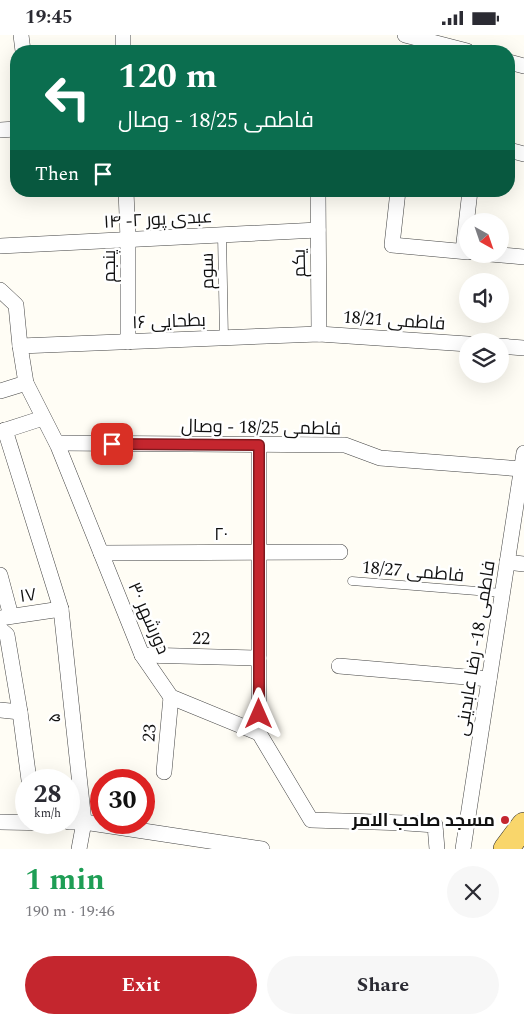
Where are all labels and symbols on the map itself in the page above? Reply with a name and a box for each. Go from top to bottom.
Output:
street label: عبدی پور ۲- ۱۴ [103,203,213,236]
north arrow [459,213,509,263]
street label: یکم [286,248,313,277]
street label: پنجم [96,249,123,282]
street label: سوم [194,252,221,290]
street label: فاطمی 18/21 [342,303,446,338]
street label: بطحایی ۱۶ [132,307,206,336]
street label: فاطمی 18/25 - وصال [181,413,341,442]
pin [91,423,133,465]
street label: ۲۰ [214,521,228,548]
street label: فاطمی 18/27 [361,554,465,589]
street label: فاطمی 18- رضا عابدینی [448,558,503,738]
street label: دورشهر ۳۰ [121,578,176,659]
street label: ۱۷ [18,581,38,610]
street label: 22 [192,625,210,652]
position arrow [232,687,284,739]
street label: ۵ [41,712,68,724]
street label: 23 [135,723,164,743]
speed limit sign: 30 [90,769,155,834]
place label: مسجد صاحب الامر [351,807,495,834]
marker: مسجد صاحب الامر [499,814,511,826]

